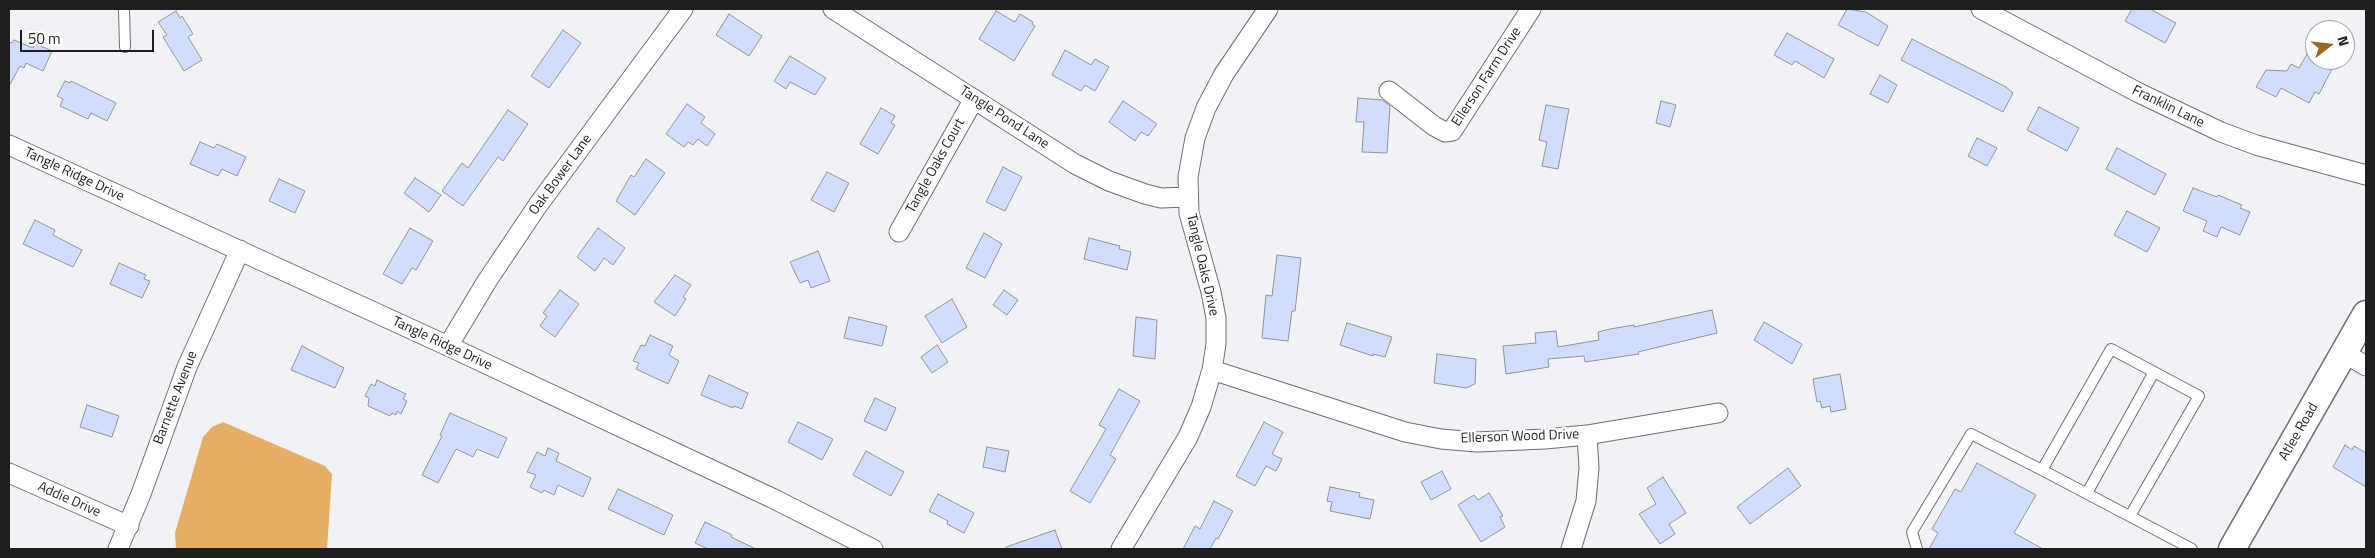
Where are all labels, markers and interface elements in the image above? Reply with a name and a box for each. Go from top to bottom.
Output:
scale bar [22,20,156,52]
north arrow [2305,20,2355,70]
street label: Ellerson Farm Drive [1449,24,1525,130]
text: 50 m [28,27,61,50]
text: N [2333,33,2355,49]
street label: Franklin Lane [2129,82,2207,132]
street label: Tangle Pond Lane [956,83,1052,153]
street label: Tangle Oaks Court [903,116,969,216]
street label: Oak Bower Lane [526,131,596,219]
street label: Tangle Ridge Drive [21,145,127,205]
street label: Tangle Oaks Drive [1182,212,1222,318]
street label: Tangle Ridge Drive [389,314,495,374]
street label: Barnette Avenue [150,349,202,447]
street label: Atlee Road [2276,400,2322,464]
street label: Ellerson Wood Drive [1460,427,1580,447]
street label: Addie Drive [35,479,103,521]

